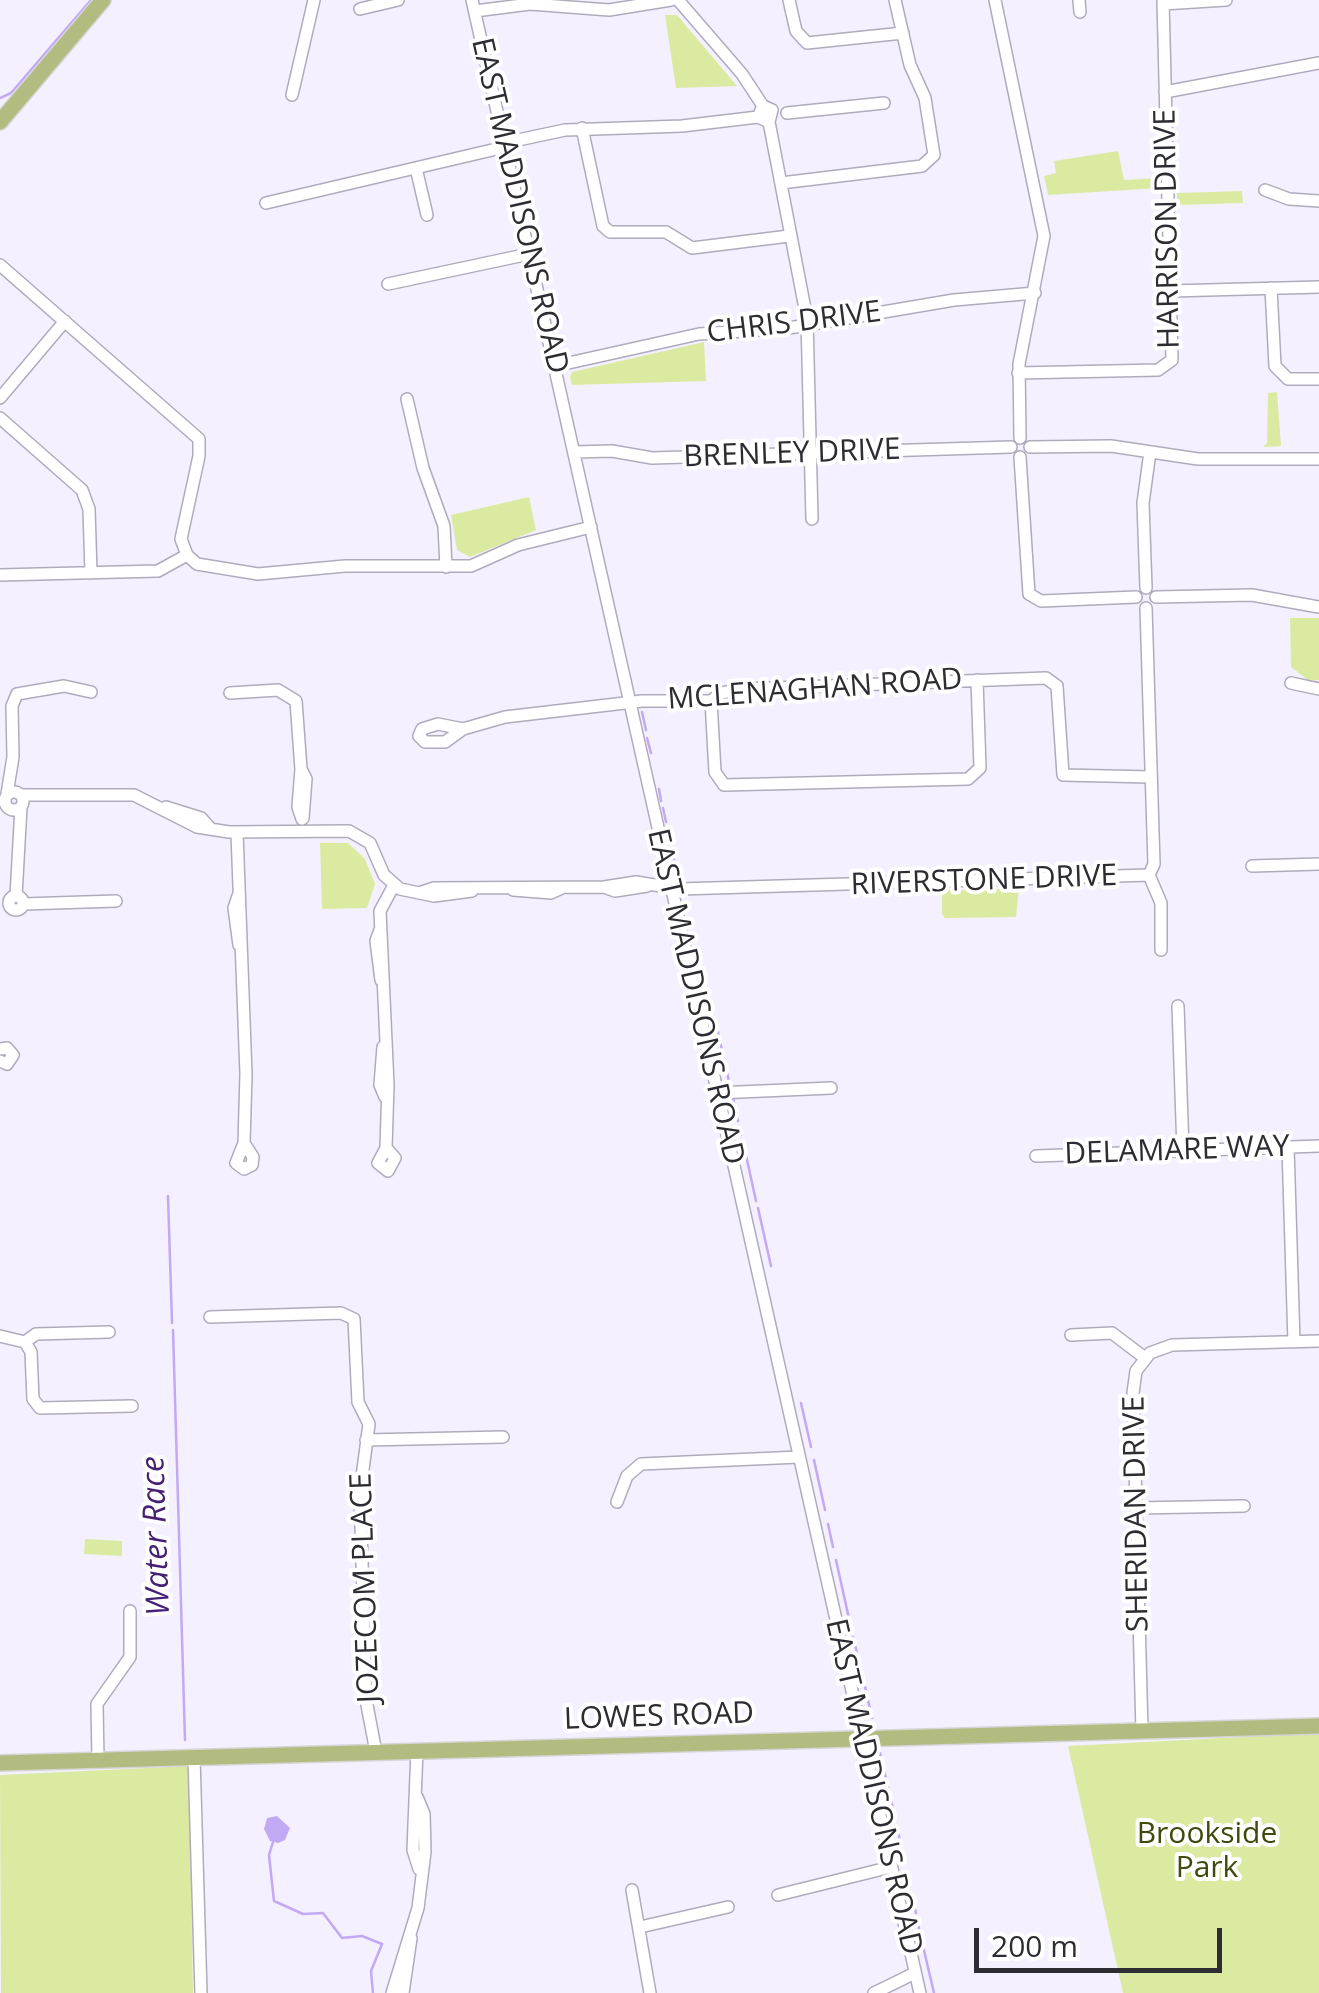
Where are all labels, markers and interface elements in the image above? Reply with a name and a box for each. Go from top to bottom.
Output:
street label: EAST MADDISONS ROAD [463,35,575,377]
street label: HARRISON DRIVE [1148,109,1188,349]
street label: CHRIS DRIVE [705,294,883,352]
street label: BRENLEY DRIVE [683,432,901,476]
street label: MCLENAGHAN ROAD [666,662,964,718]
street label: EAST MADDISONS ROAD [639,826,751,1168]
street label: RIVERSTONE DRIVE [850,858,1118,904]
street label: DELAMARE WAY [1064,1129,1290,1173]
street label: SHERIDAN DRIVE [1117,1395,1157,1633]
water label: Water Race [135,1456,179,1616]
street label: JOZECOM PLACE [344,1472,388,1704]
street label: EAST MADDISONS ROAD [817,1616,929,1958]
street label: LOWES ROAD [563,1696,755,1738]
park label: Brookside Park [1137,1816,1277,1886]
scale bar [979,1908,1226,1970]
text: 200 m [991,1925,1078,1966]

